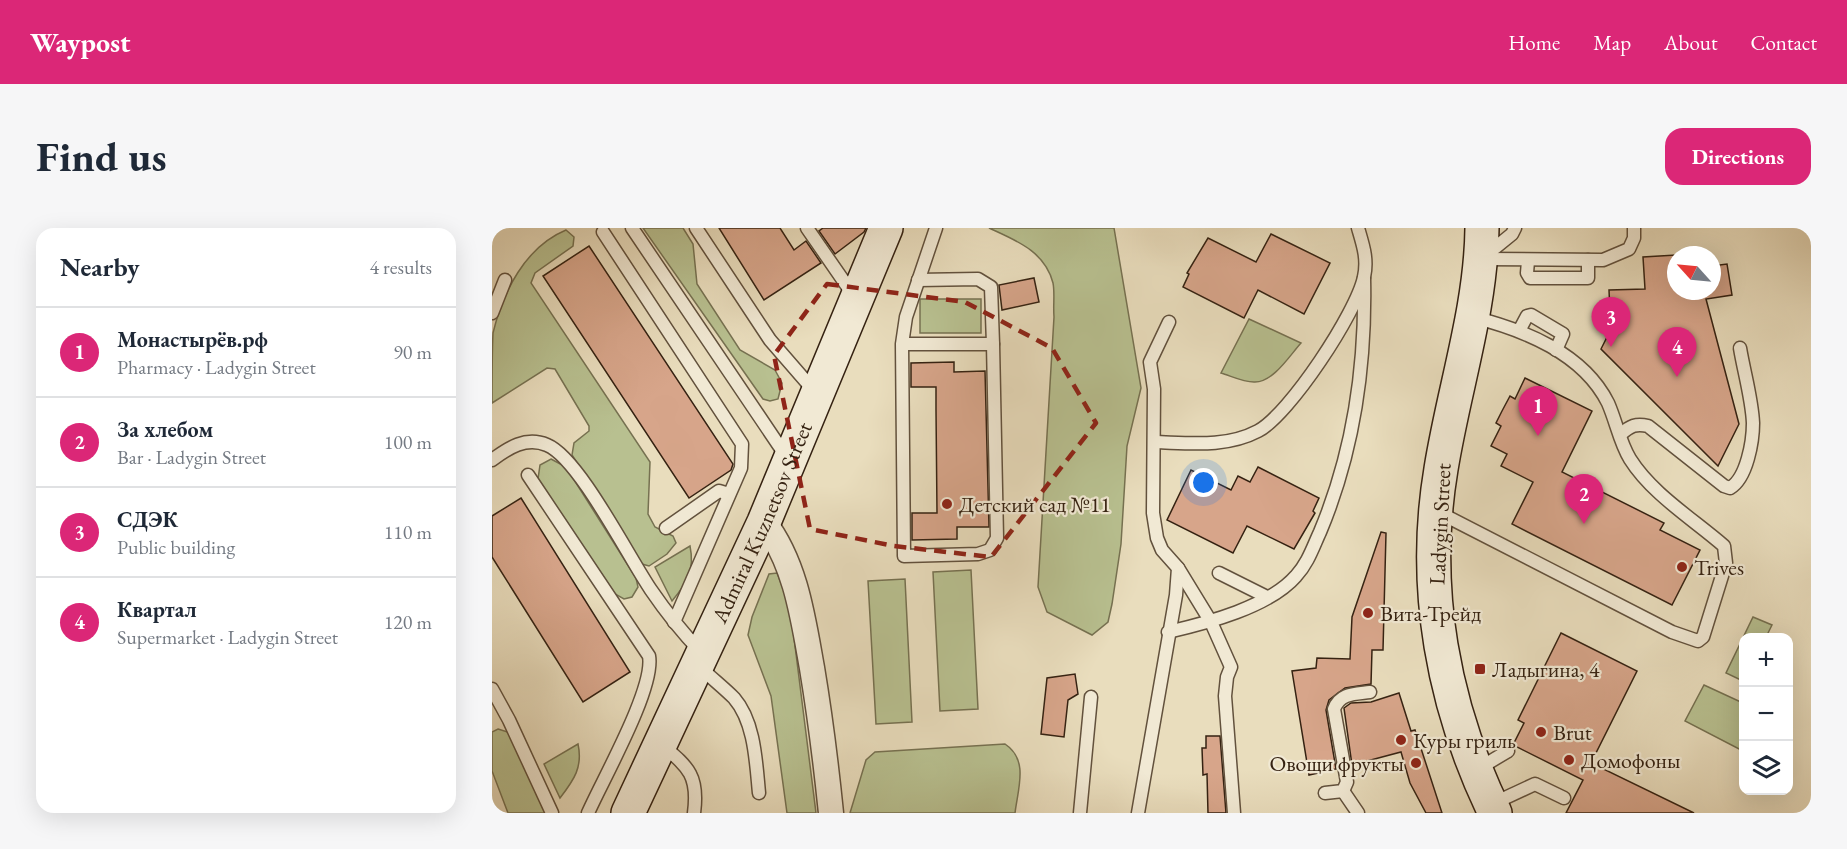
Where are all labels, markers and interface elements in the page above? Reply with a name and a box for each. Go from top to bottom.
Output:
text: Waypost [30,24,131,60]
text: Home [1508,29,1560,56]
text: Map [1593,29,1631,56]
text: About [1664,29,1717,56]
text: Contact [1750,29,1817,56]
button: Directions [1665,128,1811,185]
text: Find us [36,129,167,184]
north arrow [1667,246,1721,300]
text: Nearby [60,250,140,284]
text: 4 results [369,254,432,280]
pin: 3 [1592,298,1630,347]
text: Монастырёв.рф [117,325,268,354]
pin: 4 [1658,328,1696,377]
text: 1 [74,339,85,365]
text: 90 m [393,339,432,365]
text: Pharmacy · Ladygin Street [117,354,316,380]
pin: 1 [1518,386,1558,436]
text: За хлебом [117,415,213,444]
street label: Admiral Kuznetsov Street [704,417,819,628]
text: 2 [74,429,85,455]
text: 100 m [384,429,432,455]
text: Bar · Ladygin Street [117,444,266,470]
street label: Ladygin Street [1422,462,1458,586]
your location [1189,468,1218,497]
pin: 2 [1564,474,1604,524]
place label: Детский сад №11 [959,490,1111,519]
marker: Детский сад №11 [940,497,954,511]
text: СДЭК [117,505,178,534]
text: 3 [74,519,85,545]
text: 110 m [384,519,432,545]
text: Public building [117,534,235,560]
place label: Trives [1694,553,1744,582]
marker: Trives [1675,560,1689,574]
text: Квартал [117,595,197,624]
place label: Вита-Трейд [1380,599,1481,628]
marker: Вита-Трейд [1361,606,1375,620]
text: 4 [74,609,85,635]
text: 120 m [384,609,432,635]
text: Supermarket · Ladygin Street [117,624,338,650]
map controls [1739,633,1793,795]
button: + [1739,633,1793,687]
place label: Ладыгина, 4 [1492,655,1600,684]
marker: Ладыгина, 4 [1473,662,1487,676]
button: − [1739,687,1793,741]
place label: Brut [1553,718,1592,747]
marker: Brut [1534,725,1548,739]
place label: Куры гриль [1413,726,1516,755]
marker: Куры гриль [1394,733,1408,747]
button: layers [1739,741,1793,795]
place label: Домофоны [1581,746,1680,775]
place label: Овощи фрукты [1269,749,1404,778]
marker: Домофоны [1562,753,1576,767]
marker: Овощи фрукты [1409,756,1423,770]

